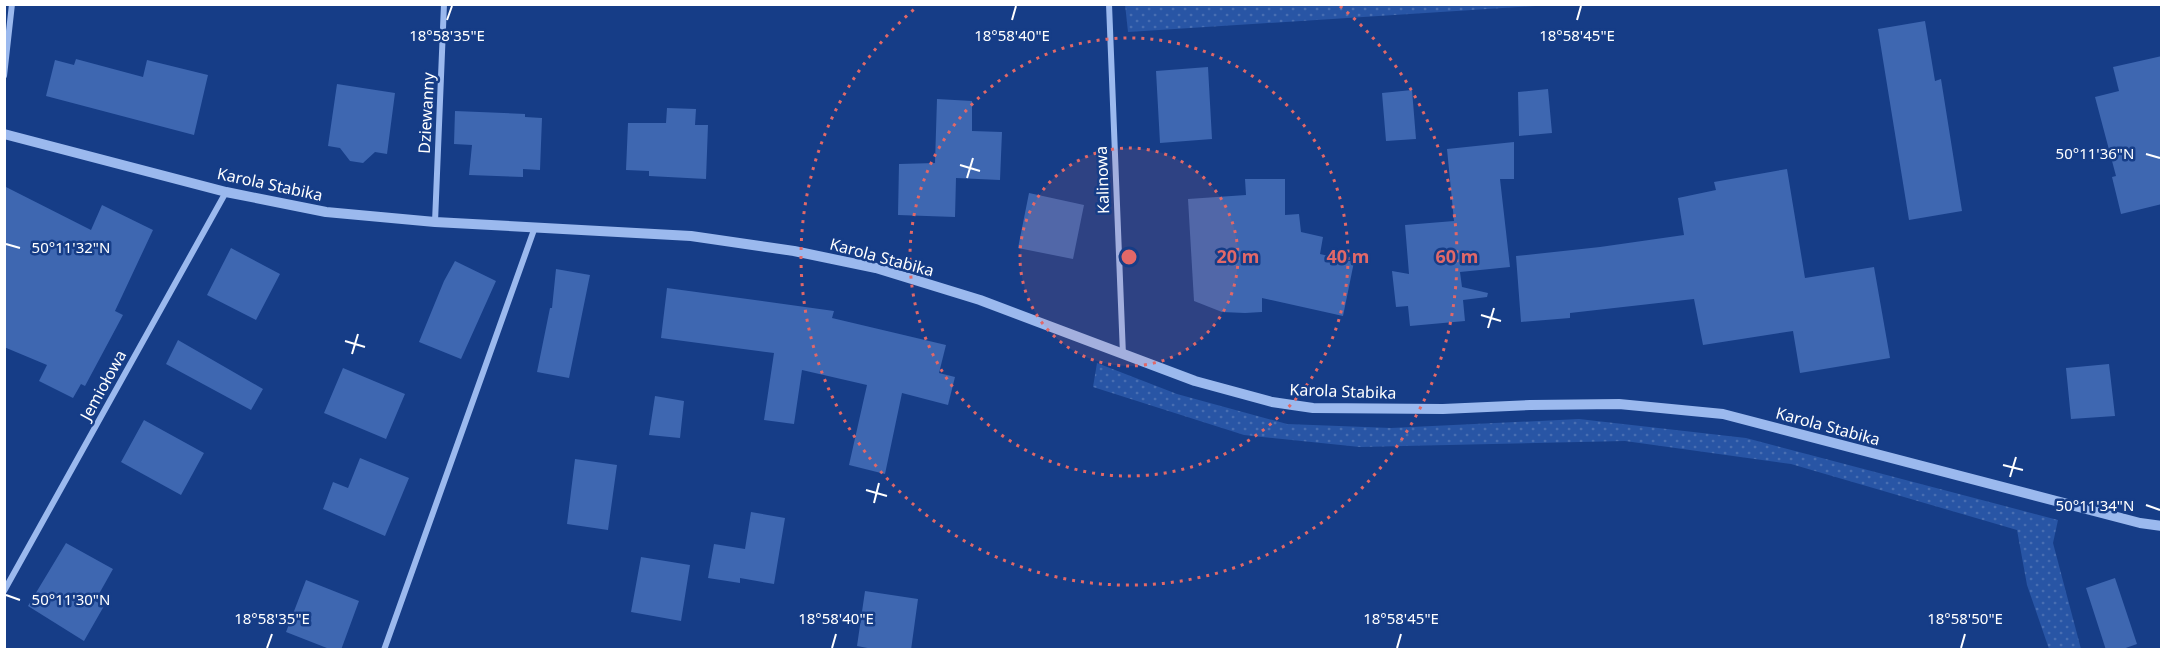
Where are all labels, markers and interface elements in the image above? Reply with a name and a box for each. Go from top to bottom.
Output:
text: 18°58'35"E [409,25,485,45]
text: 18°58'40"E [974,25,1050,45]
text: 18°58'45"E [1539,25,1615,45]
street label: Dziewanny [413,71,439,154]
text: 50°11'36"N [2056,143,2134,163]
street label: Kalinowa [1090,146,1114,214]
street label: Karola Stabika [215,162,325,206]
street label: Karola Stabika [827,233,937,281]
text: 50°11'32"N [32,237,110,257]
text: 20 m [1217,244,1259,268]
text: 40 m [1327,244,1369,268]
text: 60 m [1436,244,1478,268]
centre of rings [1119,247,1139,267]
street label: Jemiołowa [74,346,131,426]
street label: Karola Stabika [1289,378,1397,404]
street label: Karola Stabika [1773,402,1883,450]
text: 50°11'34"N [2056,495,2134,515]
text: 50°11'30"N [32,589,110,609]
text: 18°58'35"E [234,608,310,628]
text: 18°58'40"E [798,608,874,628]
text: 18°58'45"E [1363,608,1439,628]
text: 18°58'50"E [1927,608,2003,628]

